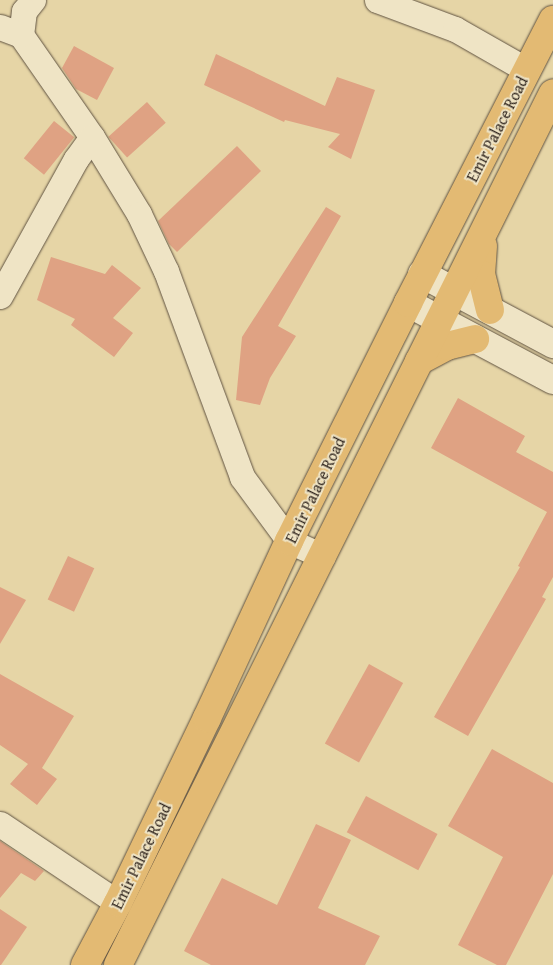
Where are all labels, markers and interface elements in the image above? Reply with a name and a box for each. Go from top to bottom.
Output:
street label: Emir Palace Road [462,73,532,185]
street label: Emir Palace Road [281,434,349,546]
street label: Emir Palace Road [107,800,175,912]

